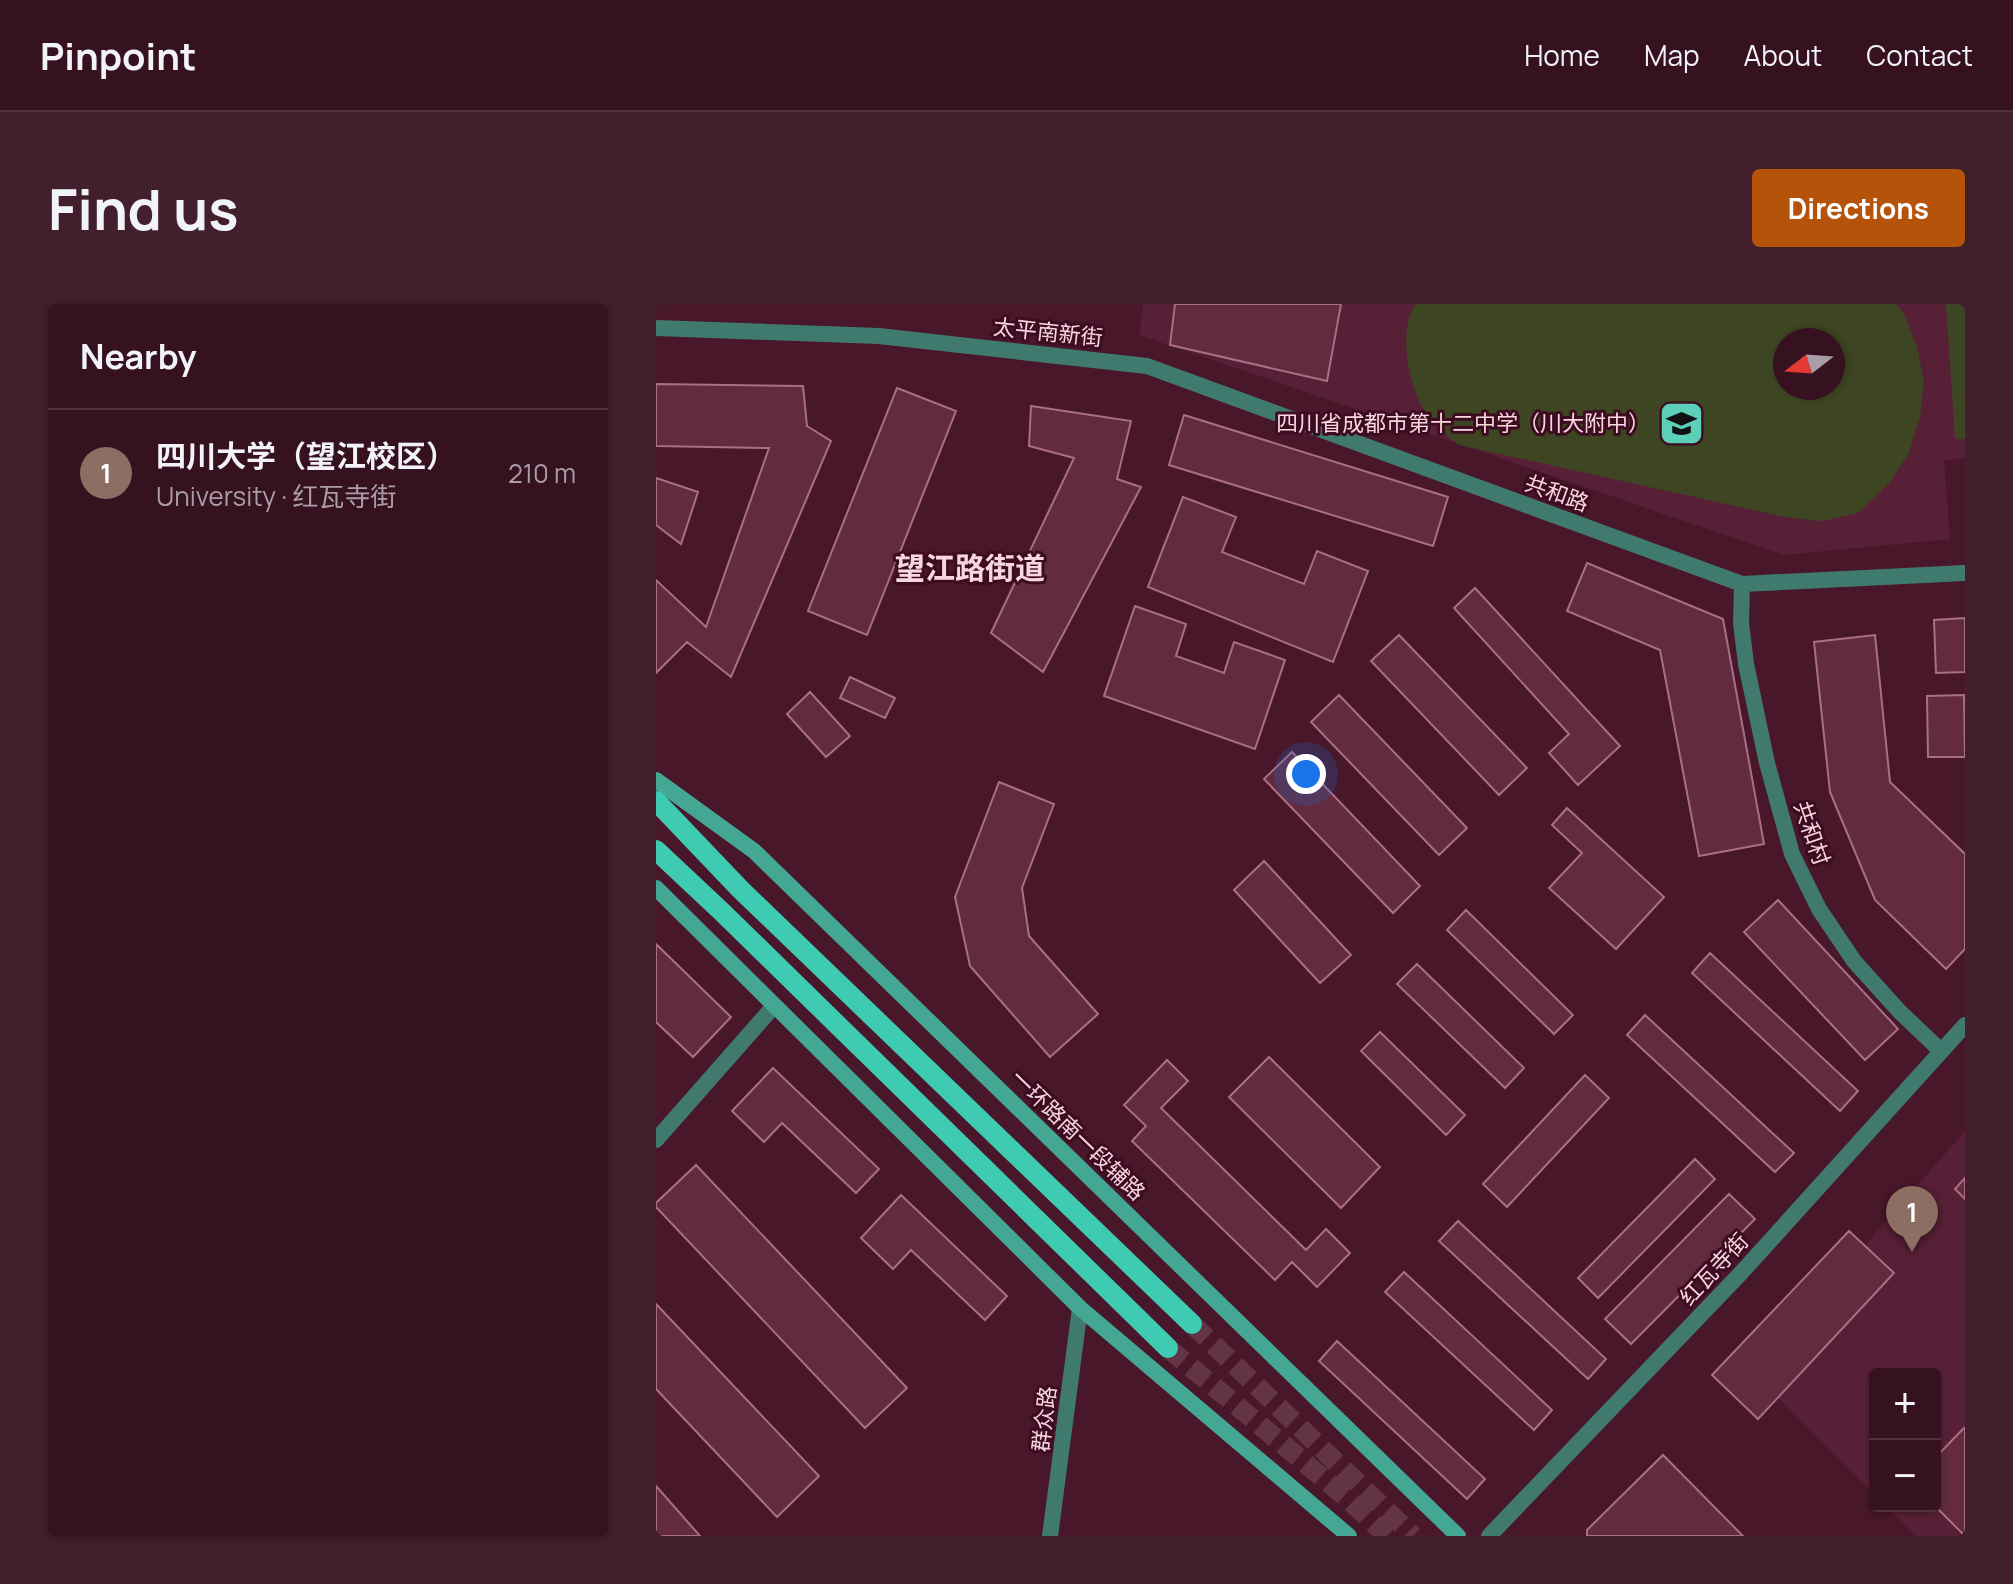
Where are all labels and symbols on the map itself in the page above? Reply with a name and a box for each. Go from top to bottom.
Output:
street label: 太平南新街 [992,311,1104,353]
north arrow [1773,328,1845,400]
school or university icon: 四川省成都市第十二中学（川大附中） [1657,399,1705,447]
place label: 四川省成都市第十二中学（川大附中） [1276,408,1650,438]
street label: 共和路 [1521,468,1593,518]
district label: 望江路街道 [895,547,1045,588]
your location [1286,754,1326,794]
street label: 共和村 [1787,797,1837,869]
street label: 一环路南一段辅路 [1004,1063,1152,1207]
pin: 1 [1886,1186,1938,1252]
street label: 红瓦寺街 [1673,1227,1755,1311]
street label: 群众路 [1025,1384,1063,1454]

